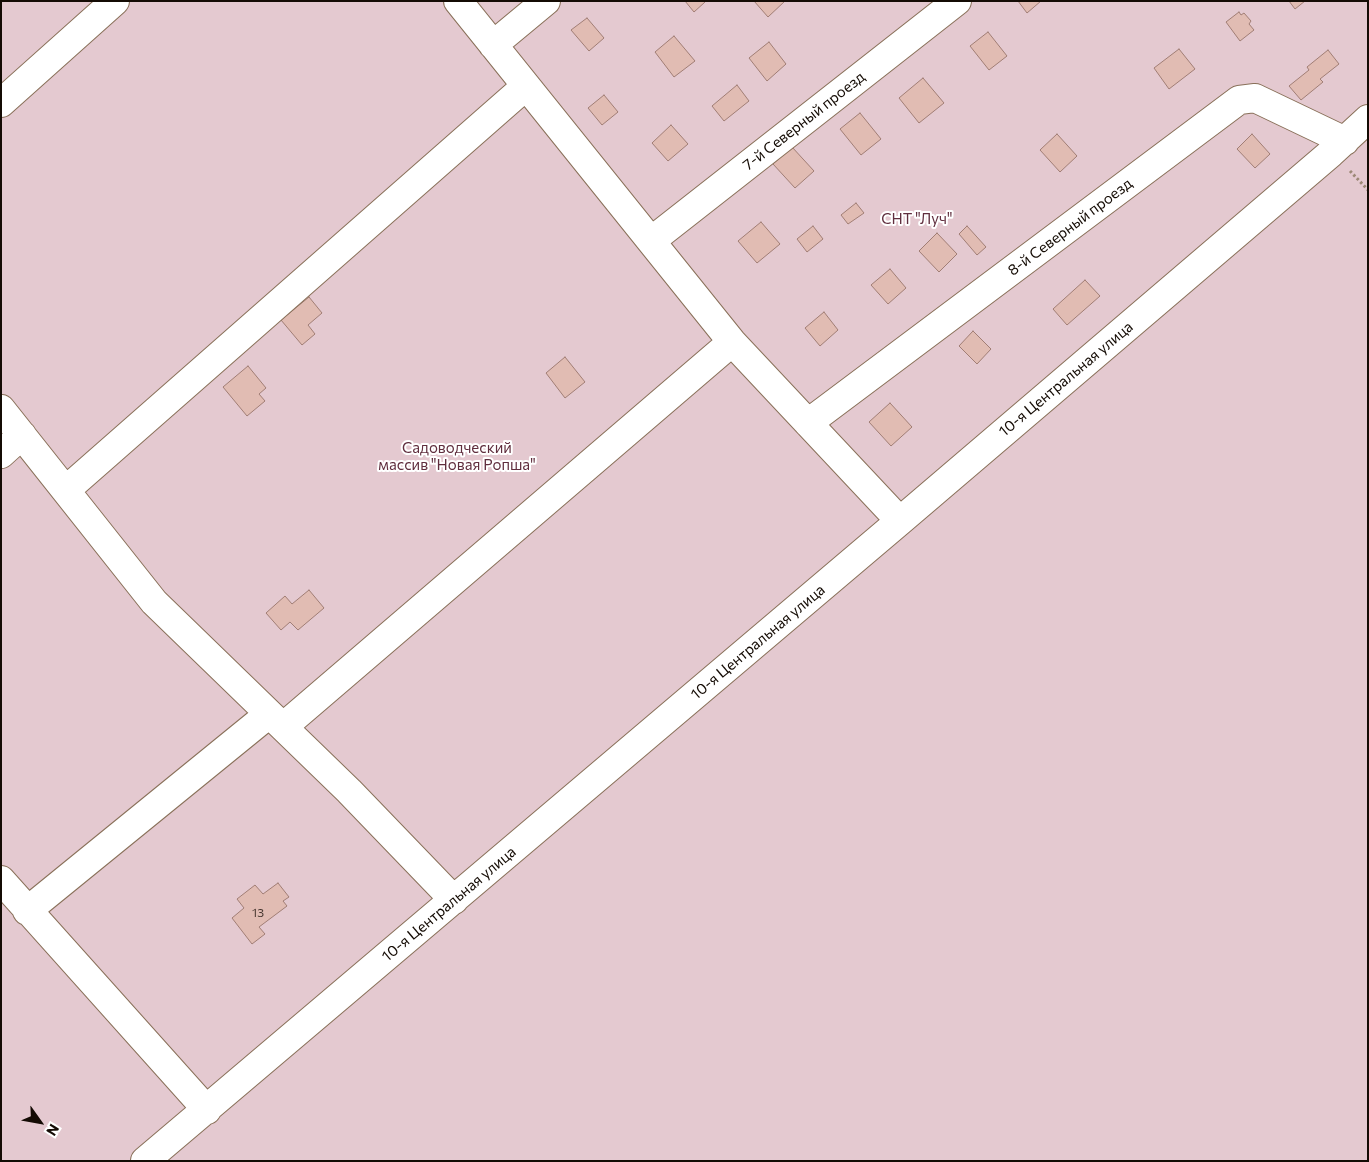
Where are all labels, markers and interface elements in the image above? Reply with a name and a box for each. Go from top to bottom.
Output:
street label: 7-й Северный проезд [739,68,869,174]
street label: 8-й Северный проезд [1004,174,1136,280]
park label: СНТ "Луч" [881,210,953,228]
street label: 10-я Центральная улица [995,318,1137,440]
park label: Садоводческий массив "Новая Ропша" [378,439,536,474]
street label: 10-я Центральная улица [687,581,829,703]
street label: 10-я Центральная улица [378,843,520,965]
house number: 13 [252,906,264,920]
north arrow [15,1097,65,1147]
text: N [43,1121,63,1139]

